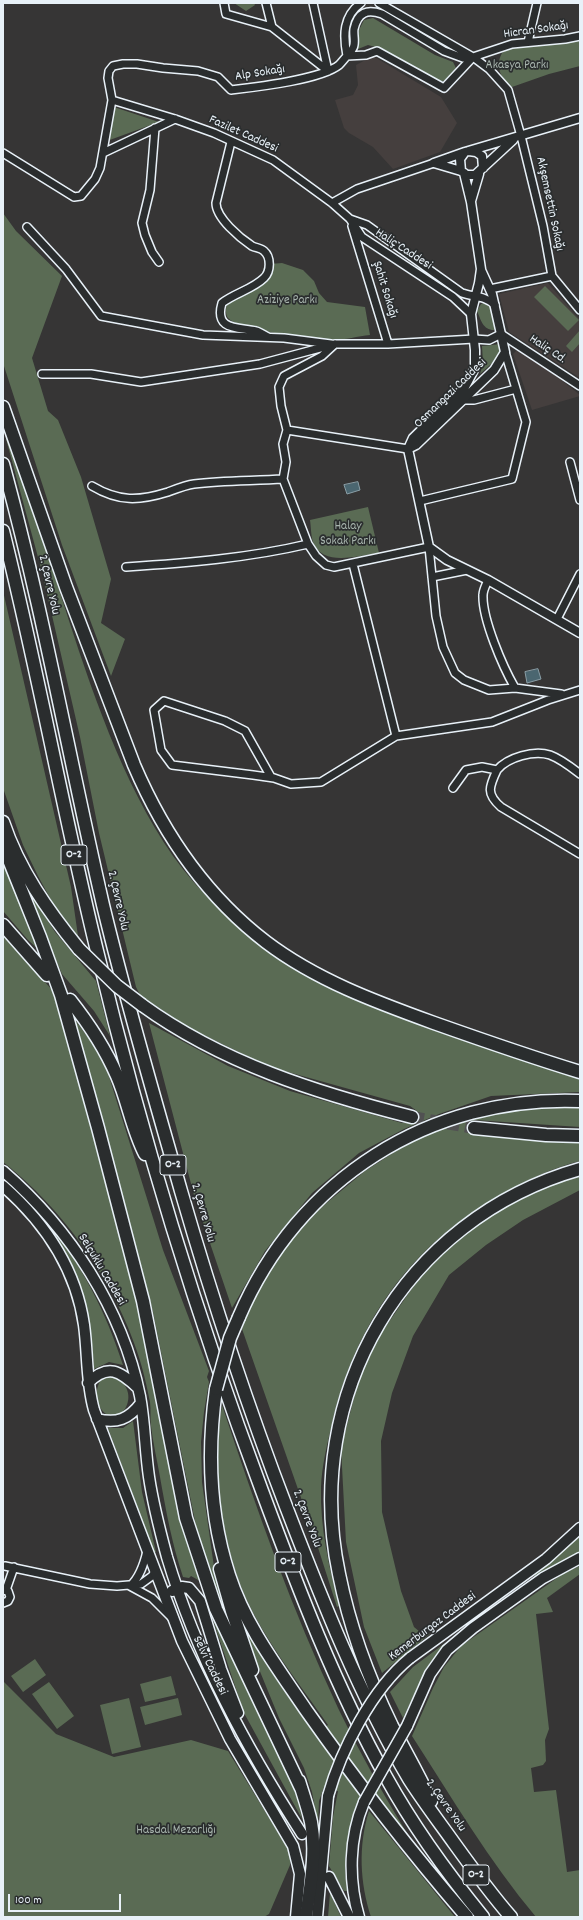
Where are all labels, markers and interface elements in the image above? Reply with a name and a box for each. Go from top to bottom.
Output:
street label: Hicran Sokağı [503,19,569,43]
park label: Akasya Parkı [486,58,548,74]
street label: Alp Sokağı [234,62,286,86]
street label: Fazilet Caddesi [206,113,280,157]
street label: Akşemsettin Sokağı [531,155,567,253]
street label: Haliç Caddesi [372,226,434,274]
street label: Şahit Sokağı [368,260,400,320]
park label: Aziziye Parkı [257,293,317,309]
street label: Haliç Cd. [526,332,568,368]
street label: Osmangazi Caddesi [412,356,490,432]
park label: Halay Sokak Parkı [320,519,376,550]
street label: 2. Çevre Yolu [34,554,62,616]
road number: O-2 [61,845,87,865]
street label: 2. Çevre Yolu [103,870,131,932]
road number: O-2 [160,1155,186,1175]
street label: 2. Çevre Yolu [186,1182,218,1244]
street label: Selçuklu Caddesi [74,1231,128,1309]
street label: 2. Çevre Yolu [288,1488,324,1550]
road number: O-2 [275,1552,301,1572]
street label: Kemerburgaz Caddesi [386,1589,480,1665]
street label: Selvi Caddesi [188,1634,230,1698]
street label: 2. Çevre Yolu [421,1777,469,1835]
park label: Hasdal Mezarlığı [136,1823,216,1839]
road number: O-2 [463,1865,489,1885]
scale bar [10,1886,123,1912]
text: 100 m [15,1892,42,1909]

